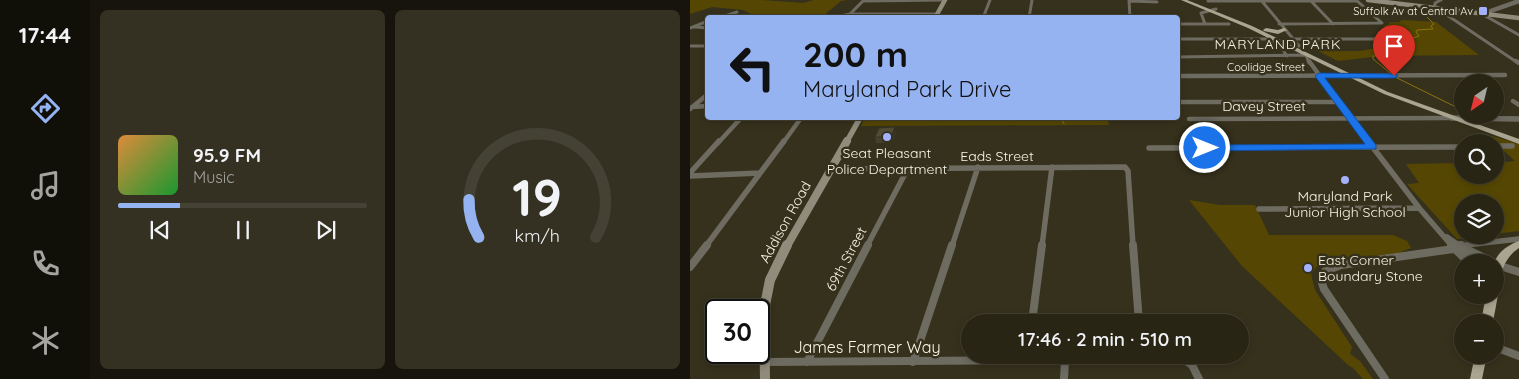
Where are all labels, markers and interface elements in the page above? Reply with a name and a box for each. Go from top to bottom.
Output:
place label: Suffolk Av at Central Av [1353,4,1473,18]
marker: Suffolk Av at Central Av [1477,5,1489,17]
text: 17:44 [19,21,71,49]
pin [1373,25,1415,76]
text: 200 m [803,32,908,76]
icon: arrive [1380,32,1408,60]
icon: left [720,35,785,100]
district label: MARYLAND PARK [1215,35,1341,53]
street label: Coolidge Street [1227,60,1305,74]
north arrow [1454,74,1504,124]
map controls [1454,74,1504,364]
text: Maryland Park Drive [803,75,1011,103]
icon: directions [28,91,63,126]
street label: Davey Street [1222,97,1306,115]
position arrow [1178,121,1230,173]
marker: Seat Pleasant Police Department [881,131,893,143]
button: search [1454,134,1504,184]
text: 95.9 FM [193,143,261,167]
place label: Seat Pleasant Police Department [827,144,948,178]
street label: Eads Street [960,147,1034,165]
text: 19 [513,164,562,229]
text: Music [193,167,235,187]
icon: music [28,168,63,203]
marker: Maryland Park Junior High School [1339,174,1351,186]
street label: Addison Road [755,178,815,266]
place label: Maryland Park Junior High School [1284,187,1406,221]
button: layers [1454,194,1504,244]
icon: previous [146,216,174,244]
icon: pause [229,216,257,244]
icon: next [312,216,340,244]
text: km/h [515,224,560,246]
street label: 69th Street [822,224,871,294]
icon: phone [28,246,63,281]
place label: East Corner Boundary Stone [1318,251,1423,285]
button: + [1454,254,1504,304]
marker: East Corner Boundary Stone [1302,262,1314,274]
speed limit sign: 30 [705,299,770,364]
button: − [1454,314,1504,364]
icon: climate [28,323,63,358]
text: 17:46 · 2 min · 510 m [1018,327,1192,351]
street label: James Farmer Way [793,337,941,357]

